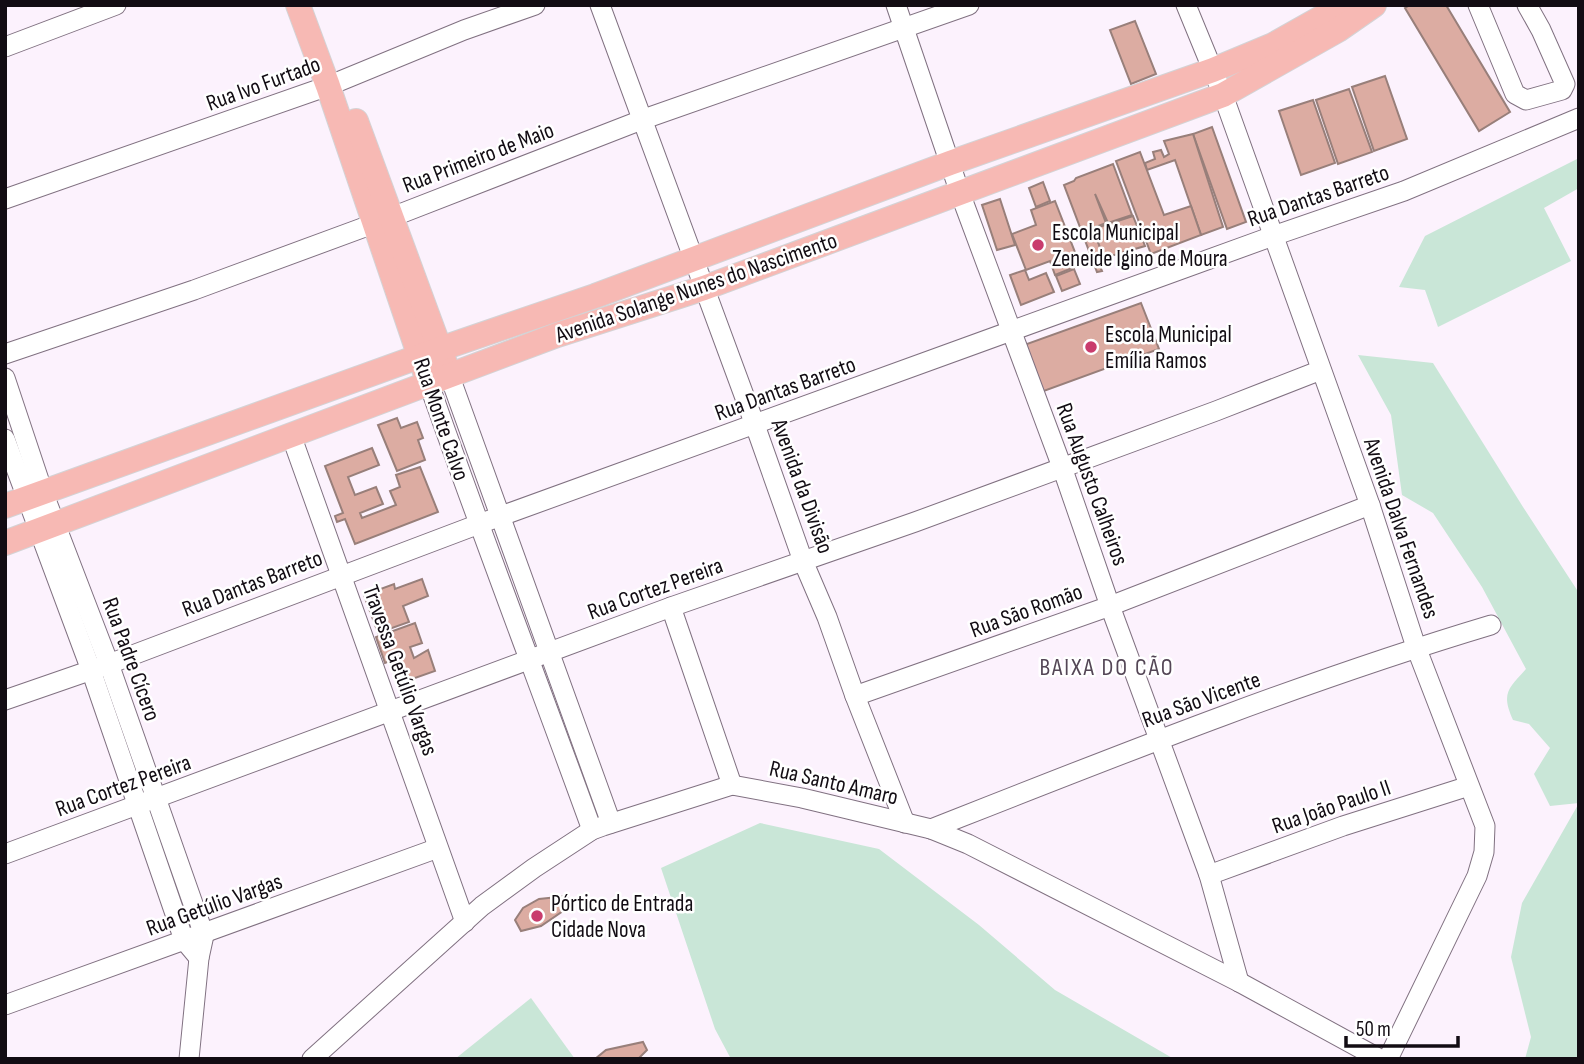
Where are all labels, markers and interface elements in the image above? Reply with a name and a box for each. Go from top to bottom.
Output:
street label: Rua Ivo Furtado [202,50,324,118]
street label: Rua Primeiro de Maio [399,116,558,200]
street label: Rua Dantas Barreto [1244,159,1393,233]
place label: Escola Municipal Zeneide Igino de Moura [1052,219,1228,273]
street label: Avenida Solange Nunes do Nascimento [551,227,841,350]
marker: Escola Municipal Zeneide Igino de Moura [1030,237,1046,253]
place label: Escola Municipal Emília Ramos [1105,321,1232,375]
marker: Escola Municipal Emília Ramos [1083,339,1099,355]
street label: Rua Dantas Barreto [711,350,860,427]
street label: Rua Monte Calvo [407,354,475,484]
street label: Rua Augusto Calheiros [1050,399,1134,569]
street label: Avenida da Divisão [764,414,839,557]
street label: Avenida Dalva Fernandes [1357,433,1445,622]
street label: Rua Dantas Barreto [178,544,326,624]
street label: Rua Cortez Pereira [584,552,727,626]
street label: Rua São Romão [966,578,1086,644]
street label: Travessa Getúlio Vargas [356,581,444,759]
street label: Rua Padre Cícero [96,594,166,725]
district label: BAIXA DO CÃO [1039,653,1175,682]
street label: Rua São Vicente [1138,666,1264,734]
street label: Rua Cortez Pereira [52,749,195,823]
street label: Rua Santo Amaro [767,755,901,811]
street label: Rua João Paulo II [1268,774,1394,840]
street label: Rua Getúlio Vargas [142,867,286,943]
place label: Pórtico de Entrada Cidade Nova [551,890,693,944]
marker: Pórtico de Entrada Cidade Nova [529,908,545,924]
scale bar [1346,1004,1458,1048]
text: 50 m [1356,1017,1391,1042]

